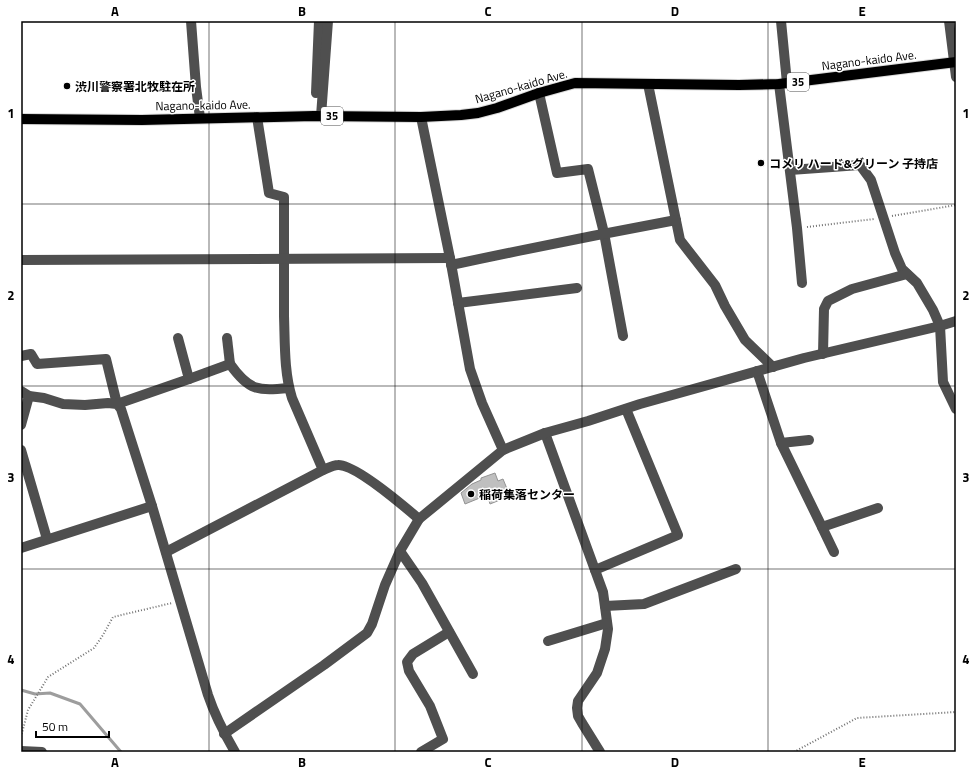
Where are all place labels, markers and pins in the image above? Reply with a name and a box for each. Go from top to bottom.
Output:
place label: 渋川警察署北牧駐在所 [75,77,195,96]
marker: 渋川警察署北牧駐在所 [62,81,72,91]
place label: コメリ ハード&グリーン 子持店 [769,154,938,173]
marker: コメリ ハード&グリーン 子持店 [756,158,766,168]
place label: 稲荷集落センター [479,485,575,504]
marker: 稲荷集落センター [466,489,476,499]

